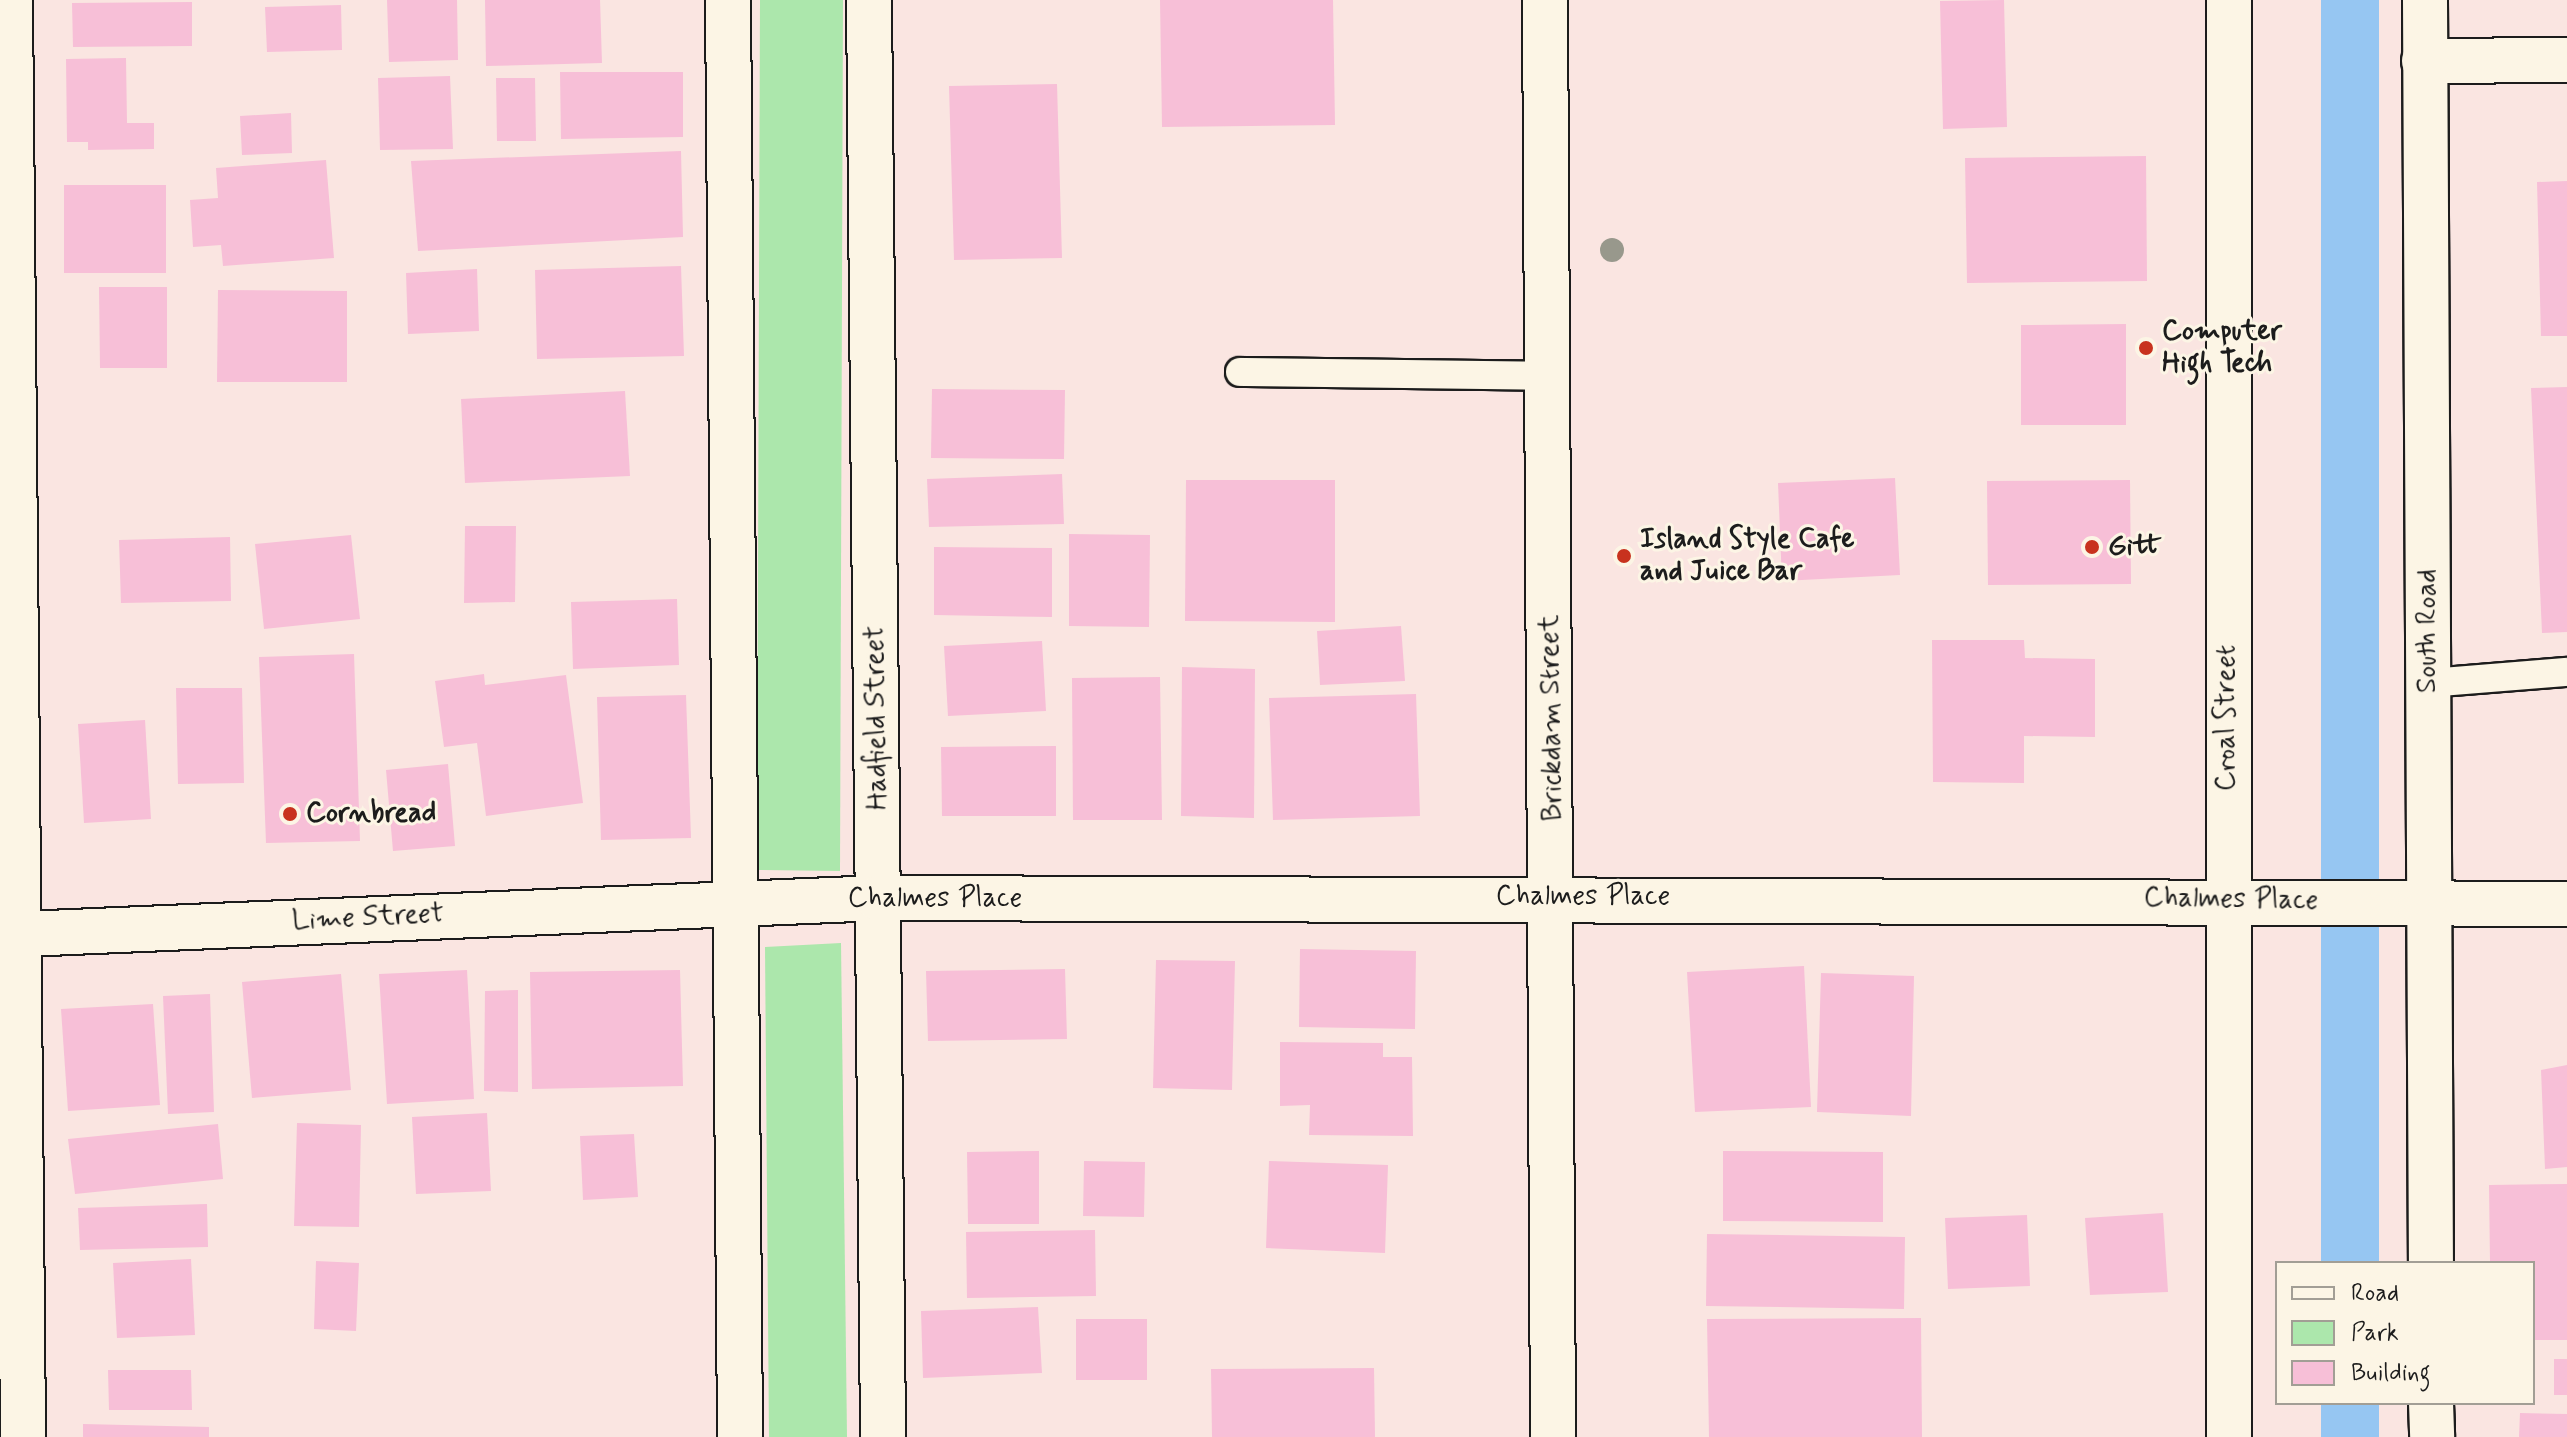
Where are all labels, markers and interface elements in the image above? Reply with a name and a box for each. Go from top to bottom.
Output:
place label: Computer High Tech [2162,315,2282,381]
marker: Computer High Tech [2137,339,2155,357]
place label: Island Style Cafe and Juice Bar [1640,523,1856,589]
place label: Gitt [2108,530,2162,564]
marker: Gitt [2083,538,2101,556]
marker: Island Style Cafe and Juice Bar [1615,547,1633,565]
street label: South Road [2411,569,2445,693]
street label: Brickdam Street [1533,614,1571,822]
street label: Hadfield Street [859,626,895,810]
street label: Croal Street [2210,642,2244,794]
place label: Cornbread [306,797,436,831]
marker: Cornbread [281,805,299,823]
street label: Chalmes Place [1497,880,1669,914]
street label: Chalmes Place [849,882,1021,916]
street label: Chalmes Place [2145,882,2317,918]
street label: Lime Street [292,897,444,939]
legend [2275,1261,2535,1405]
text: Road [2351,1278,2399,1309]
text: Park [2351,1318,2399,1349]
text: Building [2351,1358,2431,1389]

